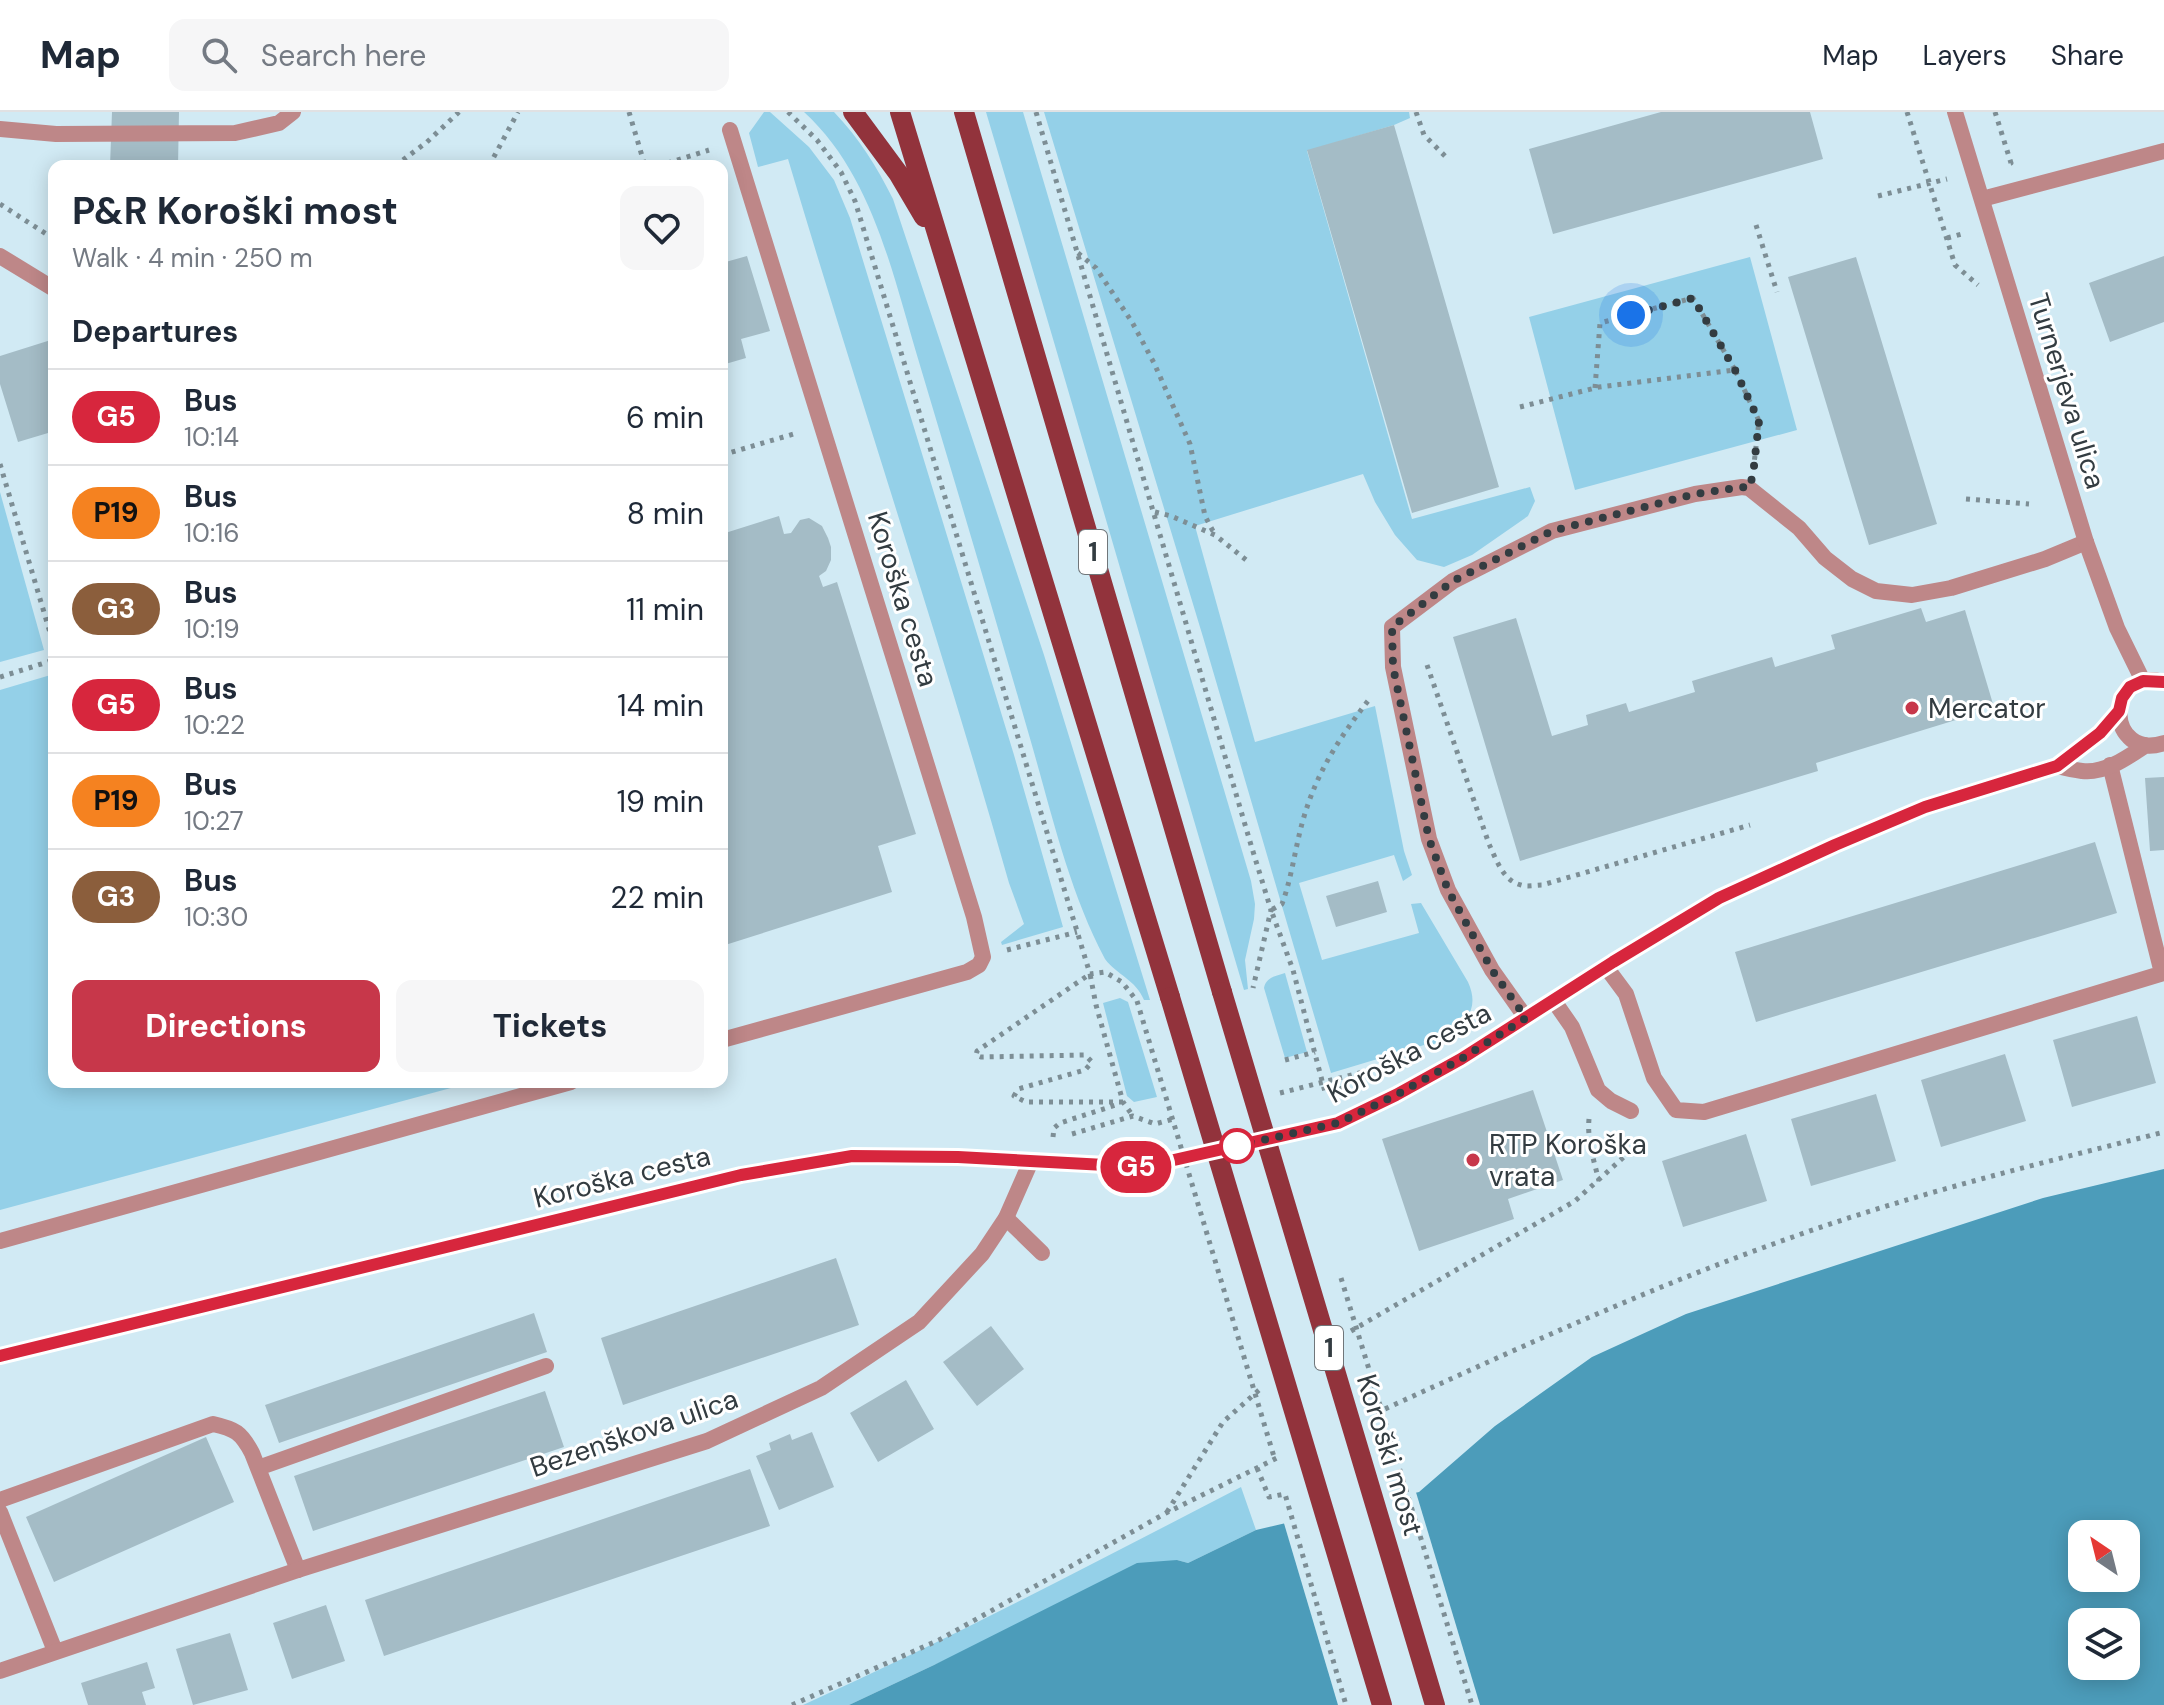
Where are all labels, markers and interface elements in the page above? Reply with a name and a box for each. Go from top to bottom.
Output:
search box [169,19,729,91]
text: Map [40,30,121,80]
icon: search [197,33,241,77]
text: Search here [261,36,426,75]
text: Map [1822,37,1879,74]
text: Layers [1923,37,2007,74]
text: Share [2051,37,2124,74]
text: P&R Koroški most [72,186,398,236]
button: heart [620,186,704,270]
text: Walk · 4 min · 250 m [72,241,313,275]
street label: Turnerjeva ulica [2020,289,2114,493]
your location [1611,295,1651,335]
text: Departures [72,312,238,351]
text: Bus [184,381,238,420]
text: G5 [96,398,136,435]
text: 6 min [626,398,704,437]
text: 10:14 [184,420,239,454]
text: Bus [184,477,238,516]
text: P19 [93,494,139,531]
text: 8 min [627,494,704,533]
street label: Koroška cesta [859,507,947,691]
text: 10:16 [184,516,240,550]
road number: 1 [1079,530,1107,574]
text: Bus [184,573,238,612]
text: G3 [97,590,135,627]
text: 11 min [626,590,704,629]
text: 10:19 [184,612,240,646]
text: Bus [184,669,238,708]
text: G5 [96,686,136,723]
text: 14 min [617,686,704,725]
place label: Mercator [1928,690,2046,727]
marker: Mercator [1903,699,1921,717]
text: 10:22 [184,708,245,742]
text: Bus [184,765,238,804]
text: P19 [93,782,139,819]
text: 19 min [617,782,704,821]
text: 10:27 [184,804,244,838]
text: Bus [184,861,238,900]
text: G3 [97,878,135,915]
text: 22 min [610,878,704,917]
text: 10:30 [184,900,248,934]
button: Directions [72,980,380,1072]
button: Tickets [396,980,704,1072]
street label: Koroška cesta [1321,994,1497,1112]
place label: RTP Koroška vrata [1489,1126,1647,1195]
unlabelled marker [1220,1129,1254,1163]
street label: Koroška cesta [530,1137,714,1217]
line badge: G5 [1100,1141,1172,1193]
text: G5 [1116,1148,1156,1185]
marker: RTP Koroška vrata [1464,1151,1482,1169]
road number: 1 [1315,1326,1343,1370]
street label: Koroški most [1348,1370,1432,1540]
street label: Bezenškova ulica [525,1380,743,1486]
north arrow [2068,1520,2140,1592]
map controls [2068,1520,2140,1680]
button: layers [2068,1608,2140,1680]

